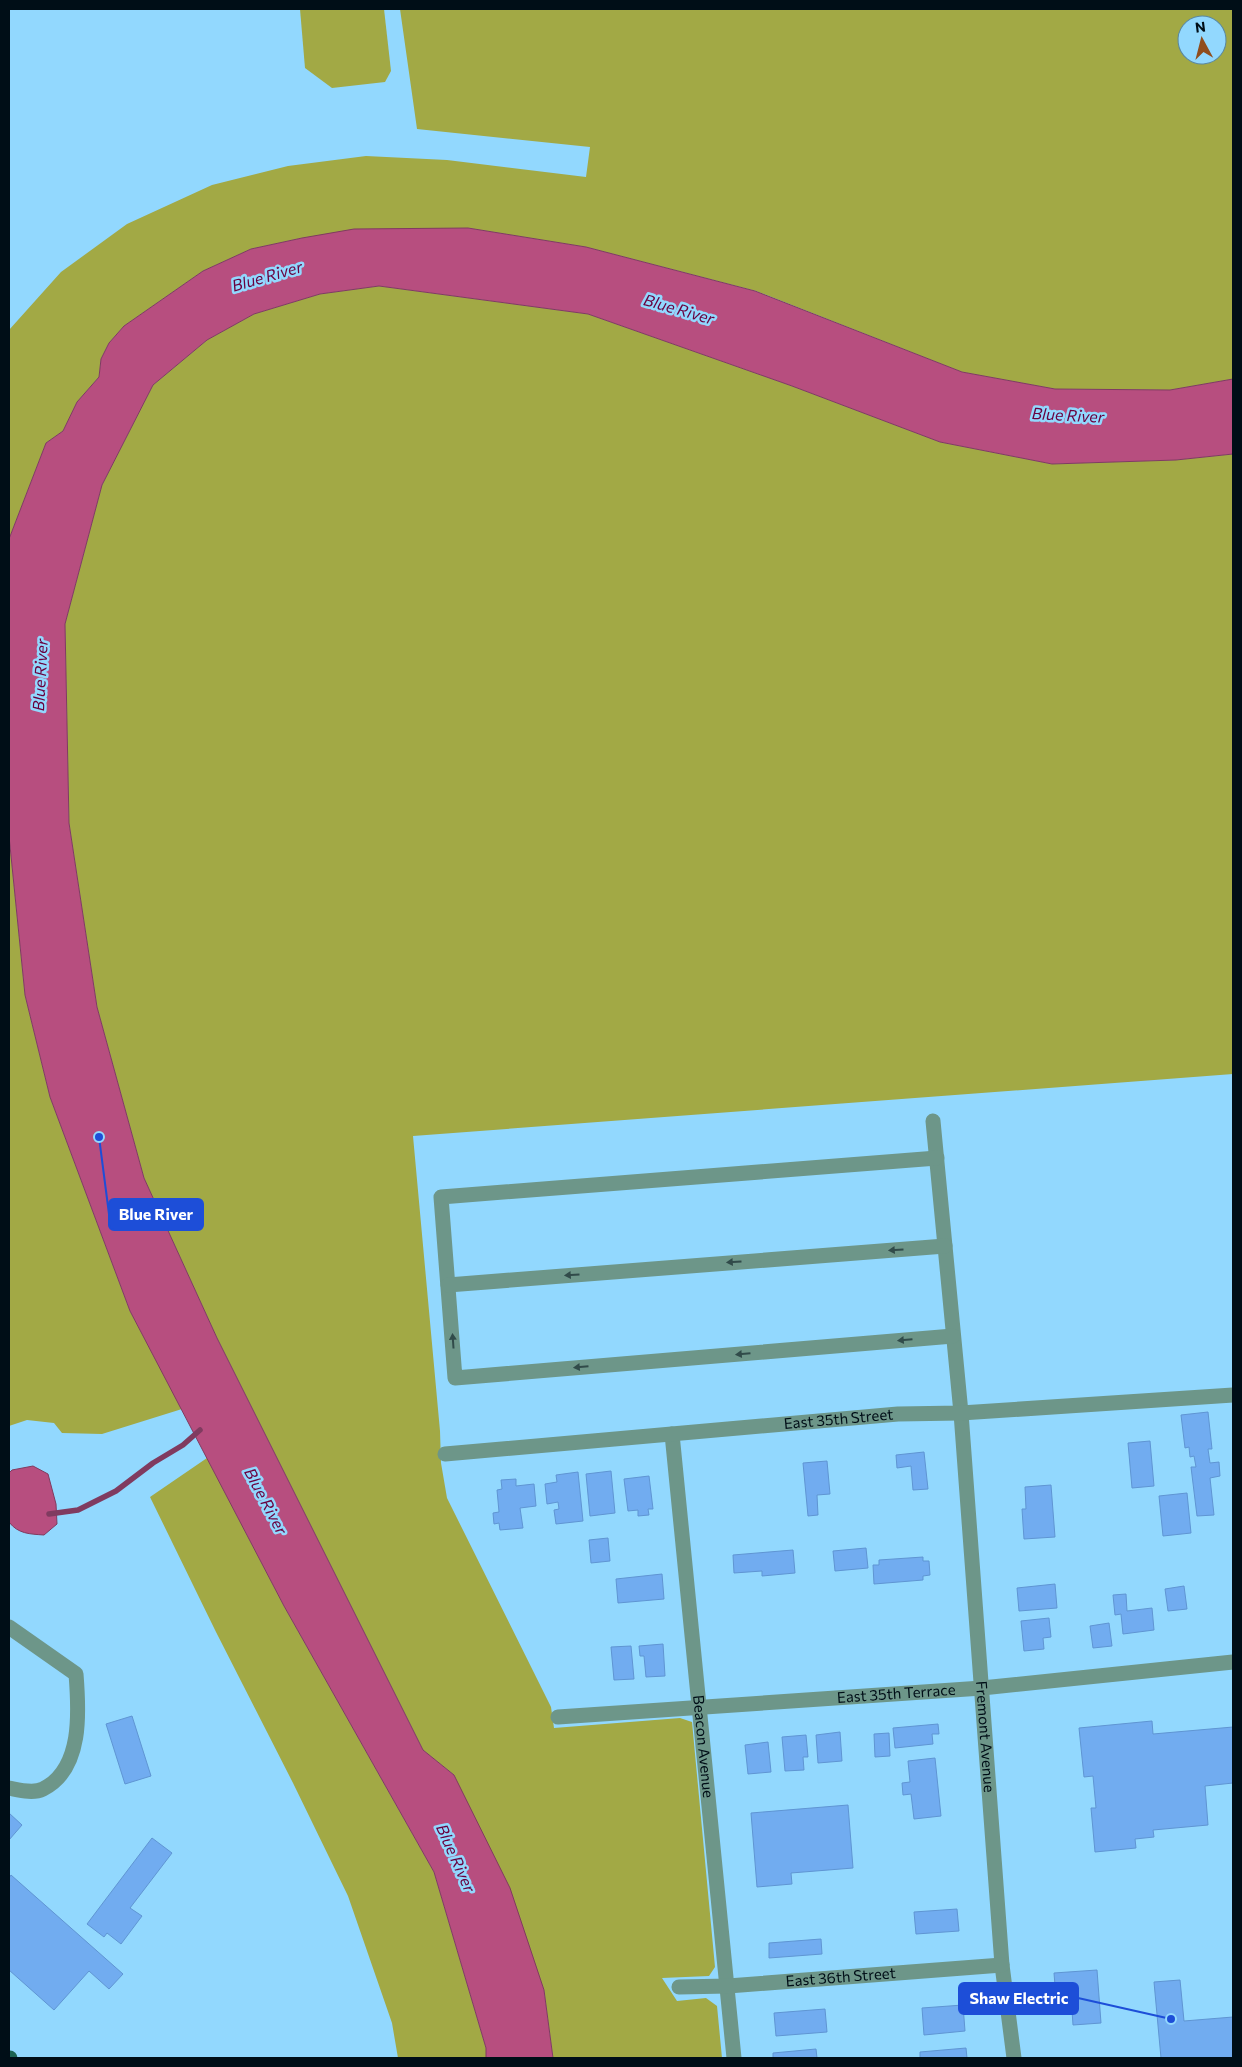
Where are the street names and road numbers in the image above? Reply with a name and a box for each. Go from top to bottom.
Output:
street label: East 35th Street [783,1404,894,1432]
street label: East 35th Terrace [836,1680,956,1706]
street label: Fremont Avenue [973,1680,999,1793]
street label: Beacon Avenue [690,1694,718,1799]
street label: East 36th Street [785,1963,896,1990]

